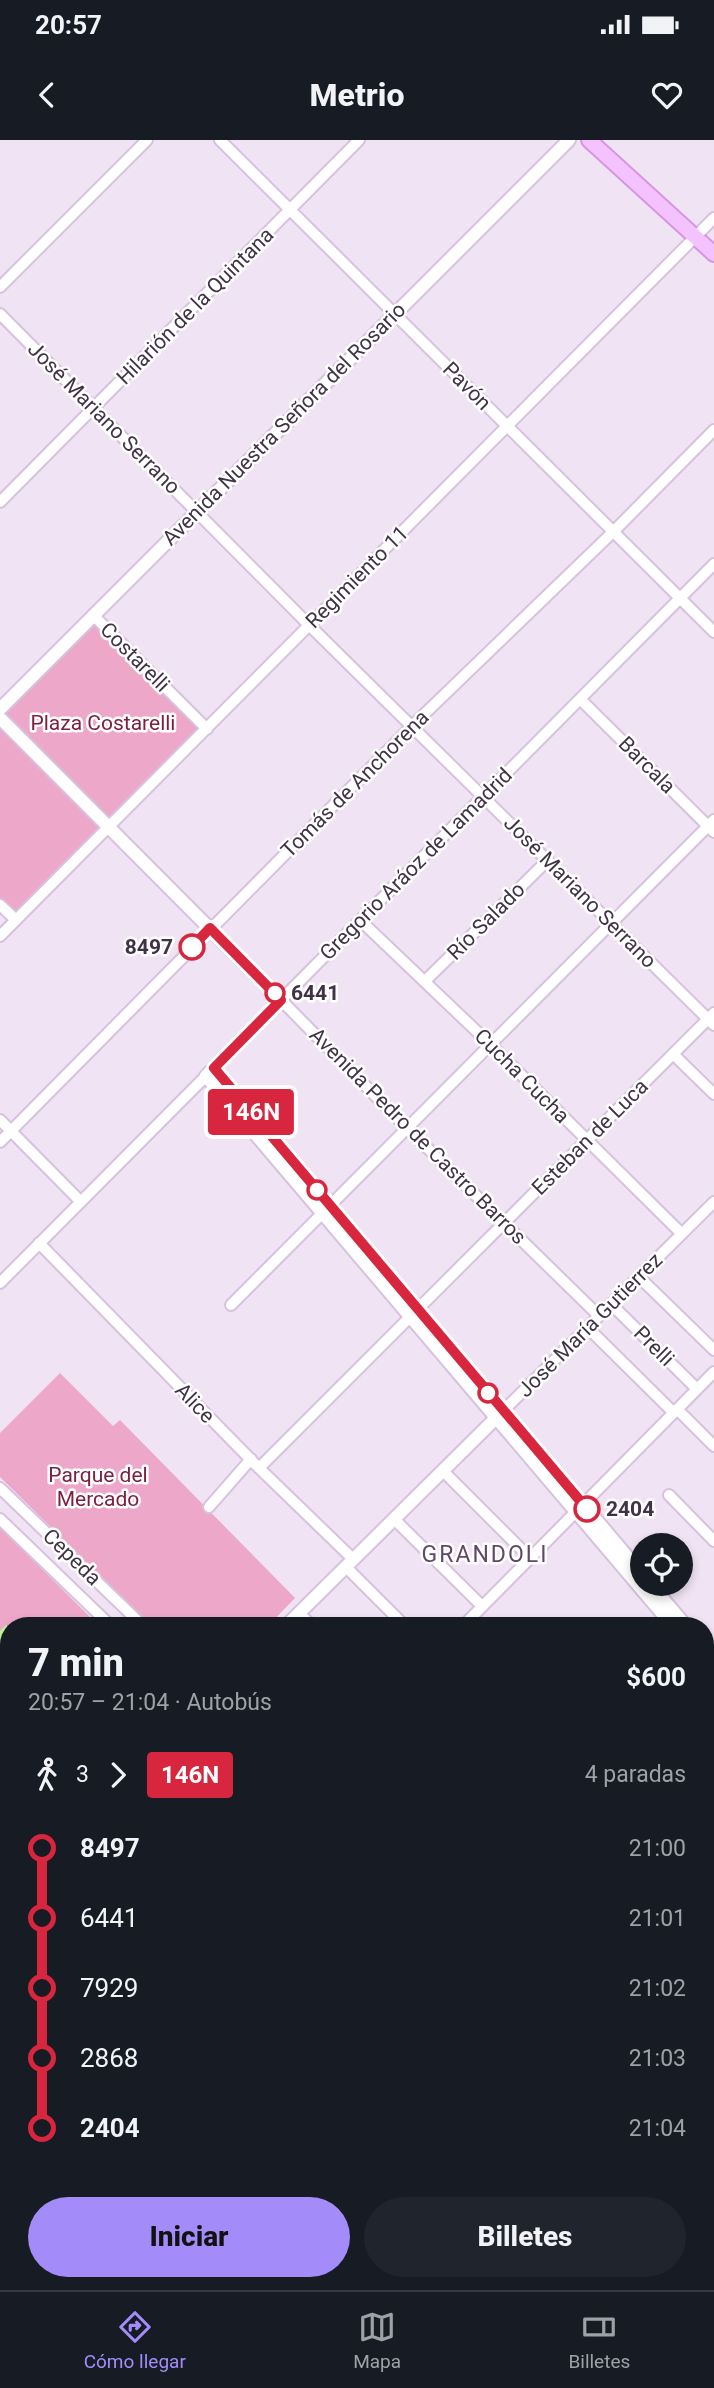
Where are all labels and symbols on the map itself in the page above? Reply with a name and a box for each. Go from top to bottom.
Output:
street label: Hilarión de la Quintana [112,223,278,389]
street label: Avenida Nuestra Señora del Rosario [158,298,410,550]
street label: José Mariano Serrano [23,337,185,499]
street label: Pavón [438,357,496,415]
street label: Regimiento 11 [301,521,413,633]
street label: Costarelli [95,617,175,697]
street label: Tomás de Anchorena [276,705,434,863]
park label: Plaza Costarelli [31,711,175,735]
street label: Barcala [614,732,680,798]
street label: Gregorio Aráoz de Lamadrid [315,763,517,965]
street label: José Mariano Serrano [499,811,661,973]
street label: Río Salado [442,877,530,965]
marker: 8497 [179,934,205,960]
place label: 8497 [125,935,173,959]
place label: 6441 [291,981,339,1005]
marker: 6441 [265,983,285,1003]
street label: Avenida Pedro de Castro Barros [305,1023,531,1249]
street label: Cucha Cucha [470,1024,574,1128]
street label: Esteban de Luca [527,1074,653,1200]
line badge: 146N [202,1089,300,1135]
unlabelled marker [307,1180,327,1200]
street label: José María Gutierrez [513,1248,667,1402]
street label: Prelli [629,1321,679,1371]
street label: Alice [170,1378,220,1428]
unlabelled marker [478,1383,498,1403]
park label: Parque del Mercado [48,1463,148,1511]
marker: 2404 [574,1496,600,1522]
place label: 2404 [606,1497,654,1521]
street label: Cepeda [38,1524,106,1590]
district label: GRANDOLI [422,1541,548,1568]

